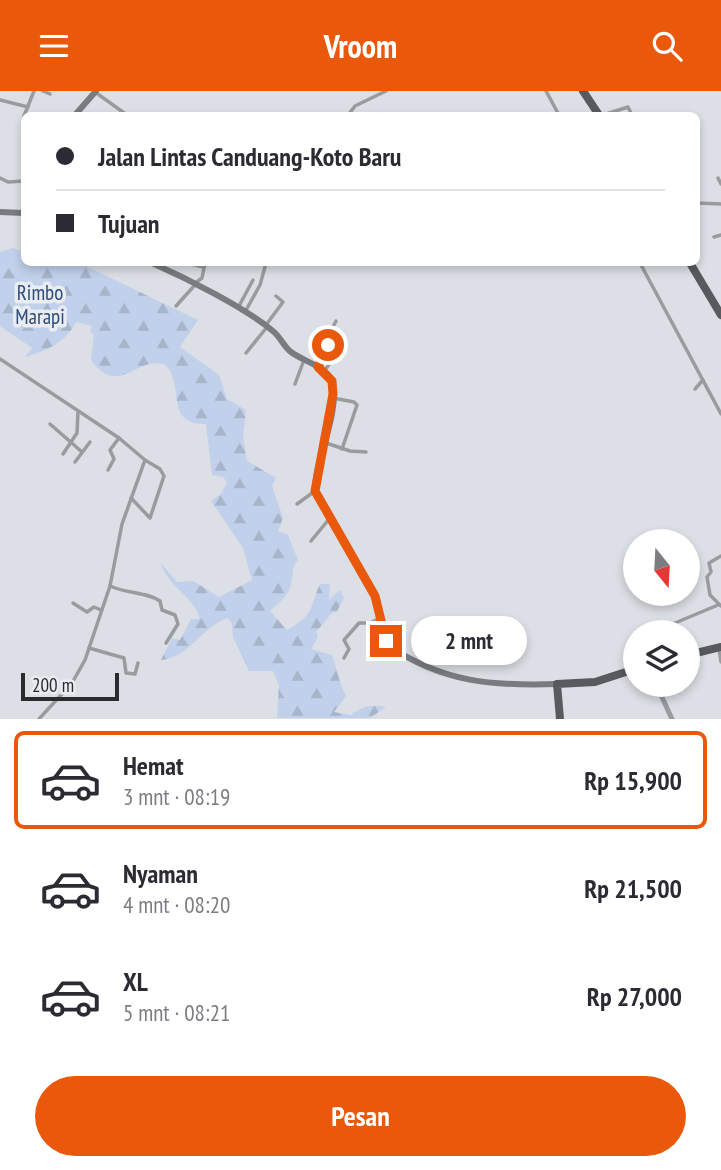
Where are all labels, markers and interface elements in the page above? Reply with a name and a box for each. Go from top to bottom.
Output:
text: Vroom [324,25,397,67]
icon: menu [35,27,73,65]
icon: search [648,27,686,65]
text: Jalan Lintas Canduang-Koto Baru [98,140,401,173]
text: Tujuan [98,207,160,240]
park label: Rimbo Marapi [15,279,65,330]
route start [312,329,344,361]
north arrow [623,529,700,605]
map controls [623,529,700,697]
callout: 2 mnt [410,617,526,665]
button: layers [623,620,700,697]
route end [370,625,402,657]
text: 2 mnt [445,626,493,655]
scale bar [21,669,119,701]
text: 200 m [32,673,74,697]
icon: car [39,749,102,812]
text: Hemat [123,749,184,782]
text: Rp 15,900 [584,764,682,797]
text: 3 mnt · 08:19 [123,782,230,811]
icon: car [39,857,102,920]
text: Nyaman [123,857,198,890]
text: Rp 21,500 [584,872,682,905]
text: 4 mnt · 08:20 [123,890,230,919]
icon: car [39,965,102,1028]
text: XL [123,965,148,998]
text: Rp 27,000 [587,980,682,1013]
text: 5 mnt · 08:21 [123,998,230,1027]
button: Pesan [35,1076,686,1156]

